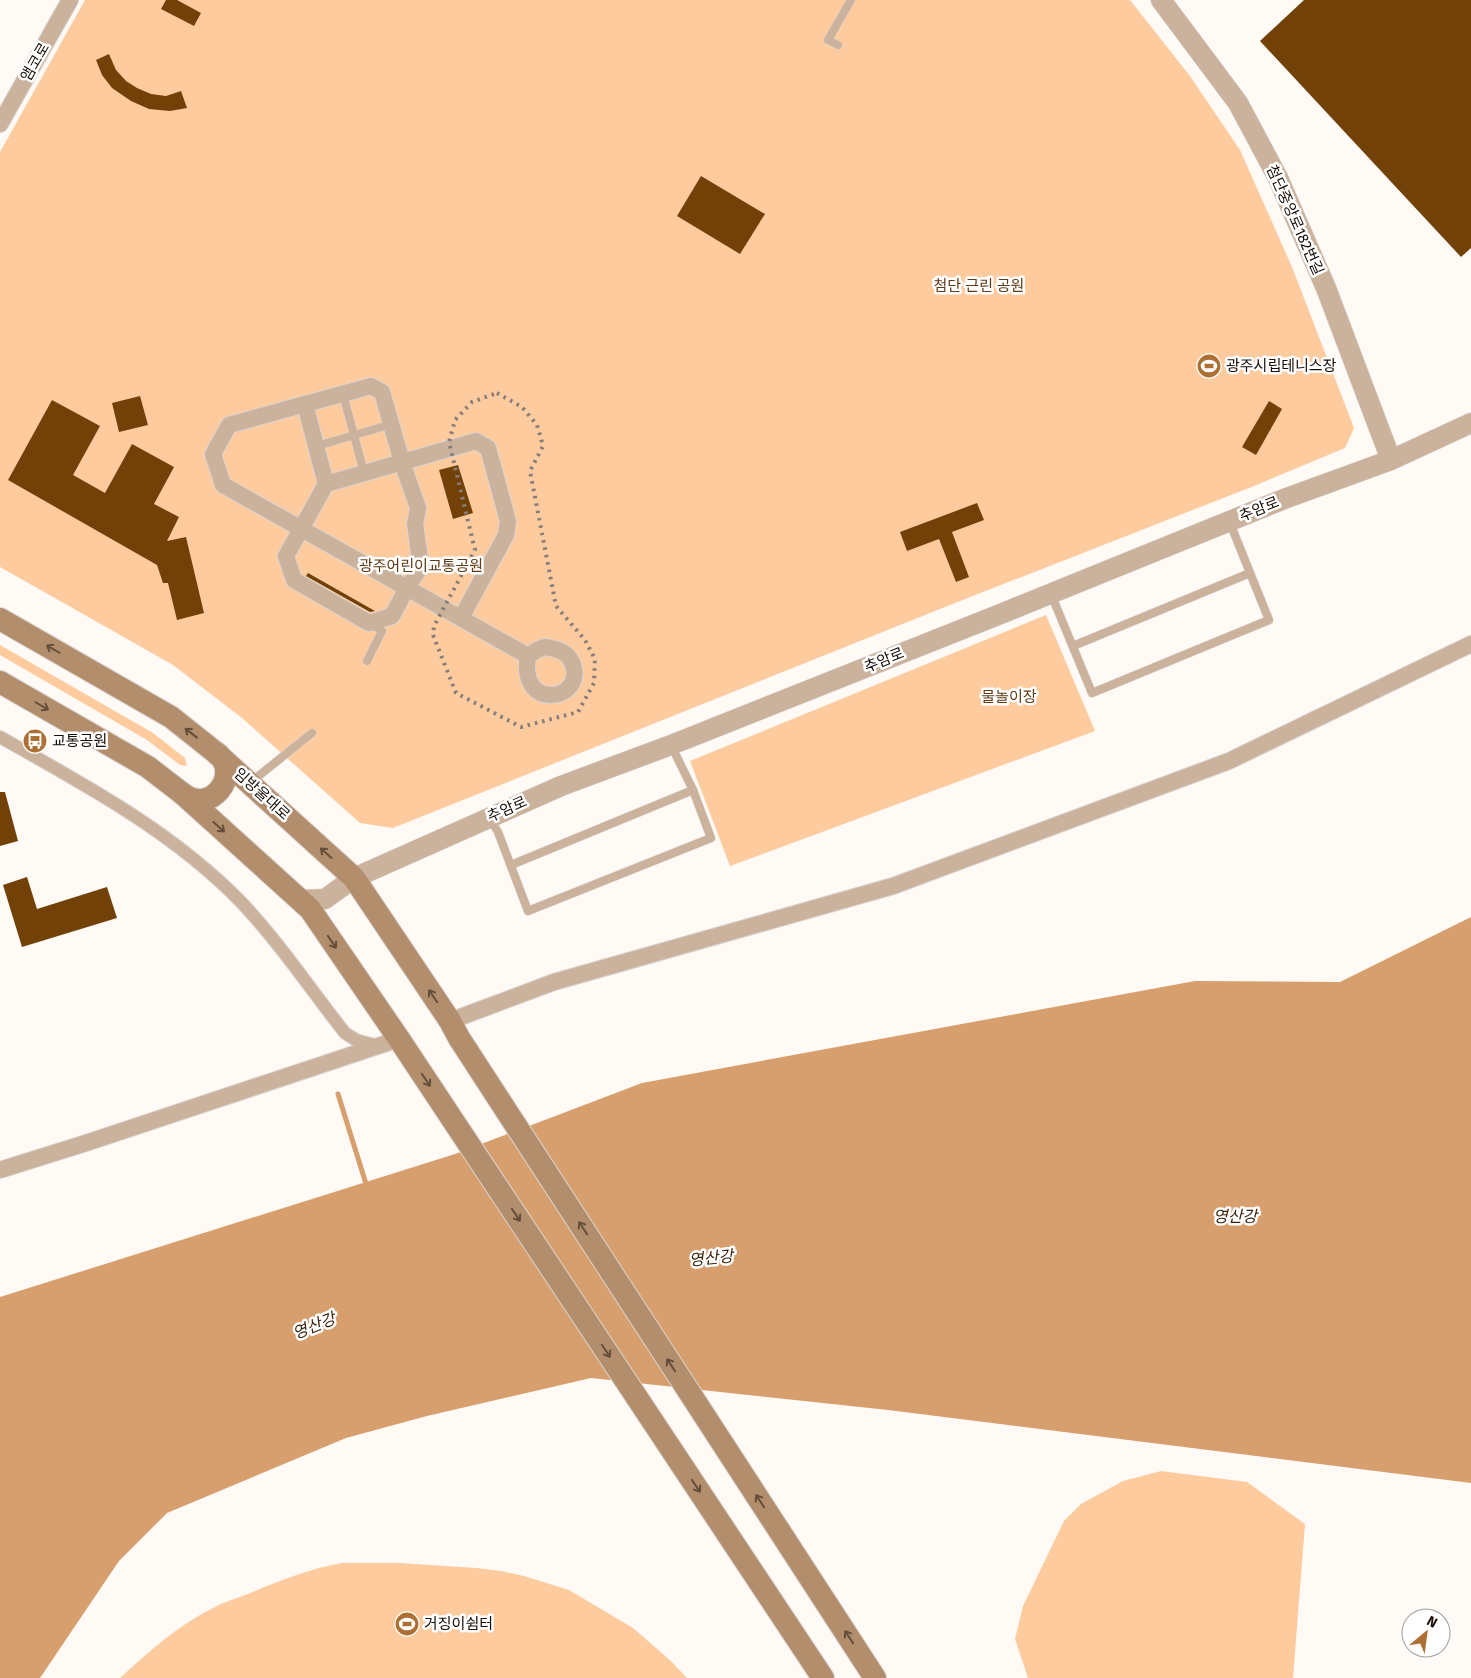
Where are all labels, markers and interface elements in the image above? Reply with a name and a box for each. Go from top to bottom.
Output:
street label: 앰코로 [17,40,53,84]
street label: 첨단중앙로182번길 [1263,162,1327,278]
park label: 첨단 근린 공원 [934,277,1024,295]
sports icon: 광주시립테니스장 [1196,353,1222,379]
place label: 광주시립테니스장 [1226,357,1337,375]
street label: 추암로 [1236,493,1282,525]
park label: 광주어린이교통공원 [359,557,483,575]
one-way arrow [46,644,60,654]
street label: 추암로 [861,644,907,676]
park label: 물놀이장 [981,688,1037,706]
one-way arrow [35,702,49,712]
bus stop icon: 교통공원 [22,728,48,754]
one-way arrow [185,728,198,739]
place label: 교통공원 [52,732,107,750]
street label: 임방울대로 [230,764,294,824]
street label: 추암로 [484,792,530,826]
one-way arrow [213,821,226,832]
one-way arrow [320,847,333,858]
one-way arrow [327,935,337,949]
one-way arrow [428,989,438,1003]
one-way arrow [421,1073,431,1087]
water label: 영산강 [1213,1207,1259,1226]
one-way arrow [511,1208,521,1222]
one-way arrow [578,1222,588,1236]
water label: 영산강 [688,1246,736,1270]
water label: 영산강 [290,1308,340,1343]
one-way arrow [601,1343,611,1357]
one-way arrow [666,1358,676,1372]
one-way arrow [691,1479,701,1493]
one-way arrow [755,1494,765,1508]
north arrow [1401,1608,1451,1658]
sports icon: 거징이쉼터 [394,1611,420,1637]
text: N [1424,1612,1440,1632]
place label: 거징이쉼터 [424,1615,493,1633]
one-way arrow [843,1630,854,1644]

